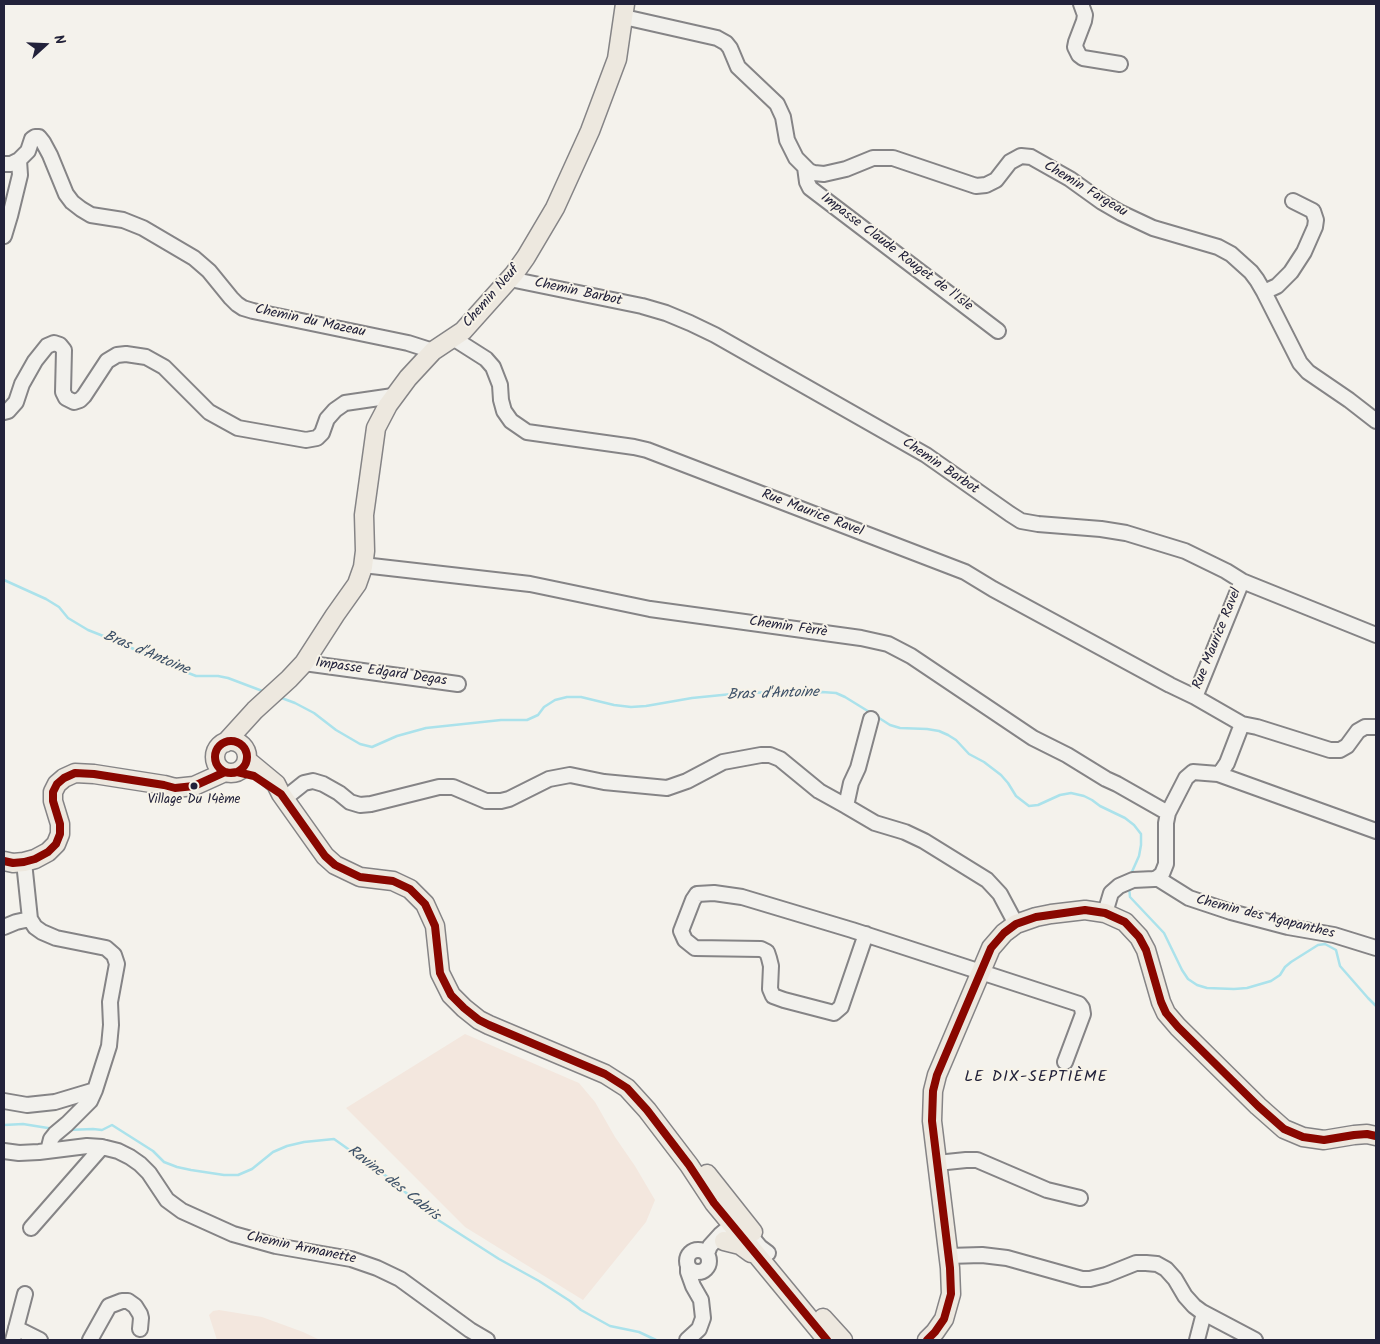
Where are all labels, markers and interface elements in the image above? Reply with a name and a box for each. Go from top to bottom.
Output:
north arrow [20,20,70,70]
text: N [47,32,71,48]
street label: Chemin Fargeau [1040,158,1130,222]
street label: Impasse Claude Rouget de l'Isle [817,190,975,316]
street label: Chemin Neuf [460,262,524,332]
street label: Chemin Barbot [533,276,623,310]
street label: Chemin du Mazeau [253,302,367,342]
street label: Chemin Barbot [898,435,982,499]
street label: Rue Maurice Ravel [759,487,865,541]
street label: Rue Maurice Ravel [1190,586,1246,692]
street label: Chemin Fèrrè [748,614,828,642]
water label: Bras d'Antoine [100,628,192,680]
street label: Impasse Edgard Degas [314,655,448,691]
water label: Bras d'Antoine [727,684,819,706]
marker: Village Du 14ème [189,781,199,791]
place label: Village Du 14ème [148,793,240,809]
street label: Chemin des Agapanthes [1194,893,1336,943]
district label: LE DIX-SEPTIÈME [962,1068,1110,1088]
water label: Ravine des Cabris [343,1142,443,1226]
street label: Chemin Armanette [245,1229,357,1269]

